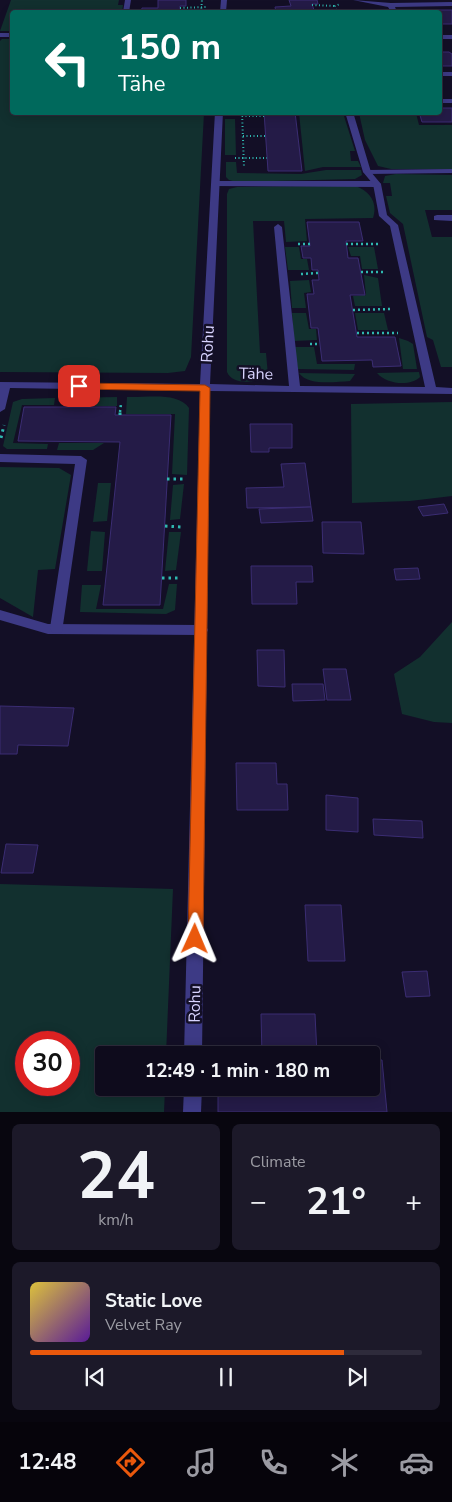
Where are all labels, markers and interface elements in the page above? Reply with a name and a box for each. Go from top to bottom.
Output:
text: 150 m [118,24,221,71]
icon: left [35,30,100,95]
text: Tähe [118,69,165,99]
street label: Rohu [196,325,220,363]
street label: Tähe [239,363,273,385]
pin [58,365,100,407]
icon: arrive [65,372,93,400]
position arrow [168,912,220,964]
street label: Rohu [184,985,206,1023]
speed limit sign: 30 [15,1031,80,1096]
text: 12:49 · 1 min · 180 m [145,1058,330,1084]
text: 24 [77,1132,155,1221]
text: Climate [250,1151,305,1173]
text: 21° [306,1176,366,1227]
text: − [250,1183,267,1221]
text: + [405,1183,422,1221]
text: km/h [98,1209,134,1231]
text: Static Love [105,1288,202,1314]
text: Velvet Ray [105,1314,182,1336]
icon: previous [81,1363,109,1391]
icon: pause [212,1363,240,1391]
icon: next [343,1363,371,1391]
icon: directions [113,1445,148,1480]
icon: music [184,1445,219,1480]
icon: phone [256,1445,291,1480]
icon: climate [327,1445,362,1480]
icon: car [399,1445,434,1480]
text: 12:48 [18,1447,76,1477]

